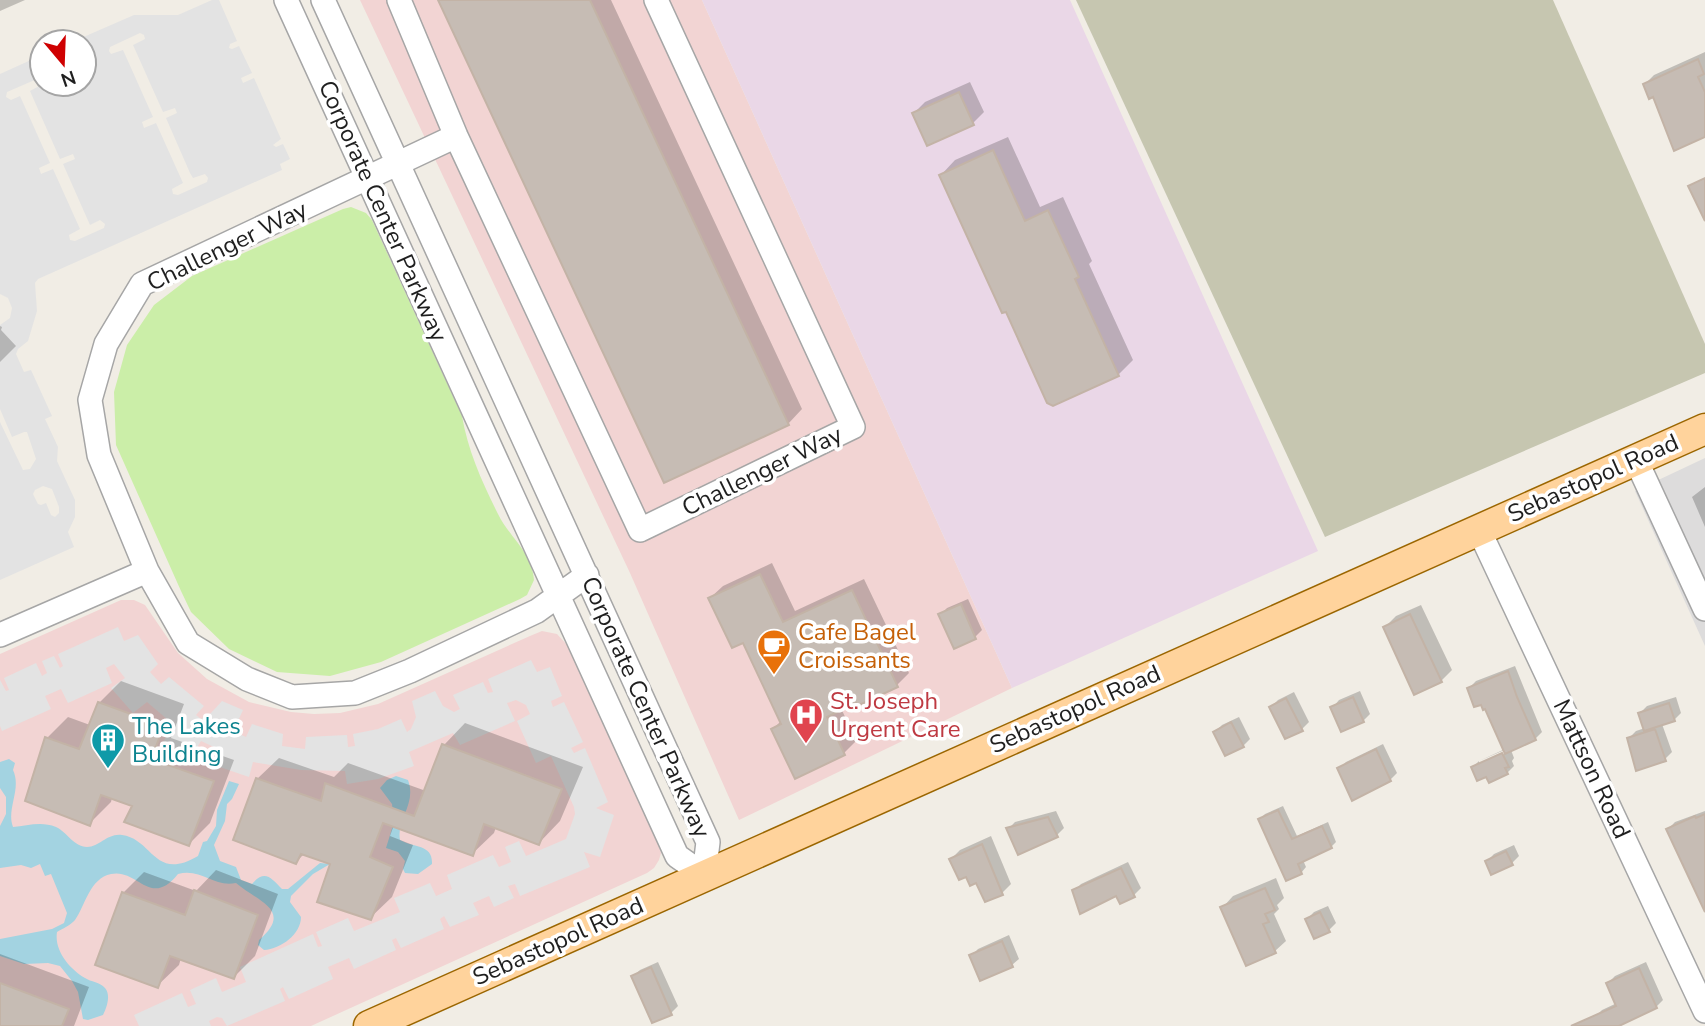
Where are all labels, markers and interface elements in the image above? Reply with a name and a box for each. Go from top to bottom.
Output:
north arrow [28,28,98,98]
text: N [57,64,79,93]
street label: Corporate Center Parkway [311,75,455,347]
street label: Challenger Way [142,193,313,299]
street label: Challenger Way [677,418,848,524]
street label: Sebastopol Road [1503,426,1683,530]
street label: Corporate Center Parkway [574,571,718,843]
place label: Cafe Bagel Croissants [798,616,916,676]
cafe icon: Cafe Bagel Croissants [755,627,793,676]
street label: Sebastopol Road [985,657,1165,761]
place label: St. Joseph Urgent Care [830,685,961,745]
street label: Mattson Road [1546,694,1638,844]
hospital icon: St. Joseph Urgent Care [787,696,825,745]
place label: The Lakes Building [132,710,241,770]
building icon: The Lakes Building [89,721,127,770]
street label: Sebastopol Road [468,889,648,993]

